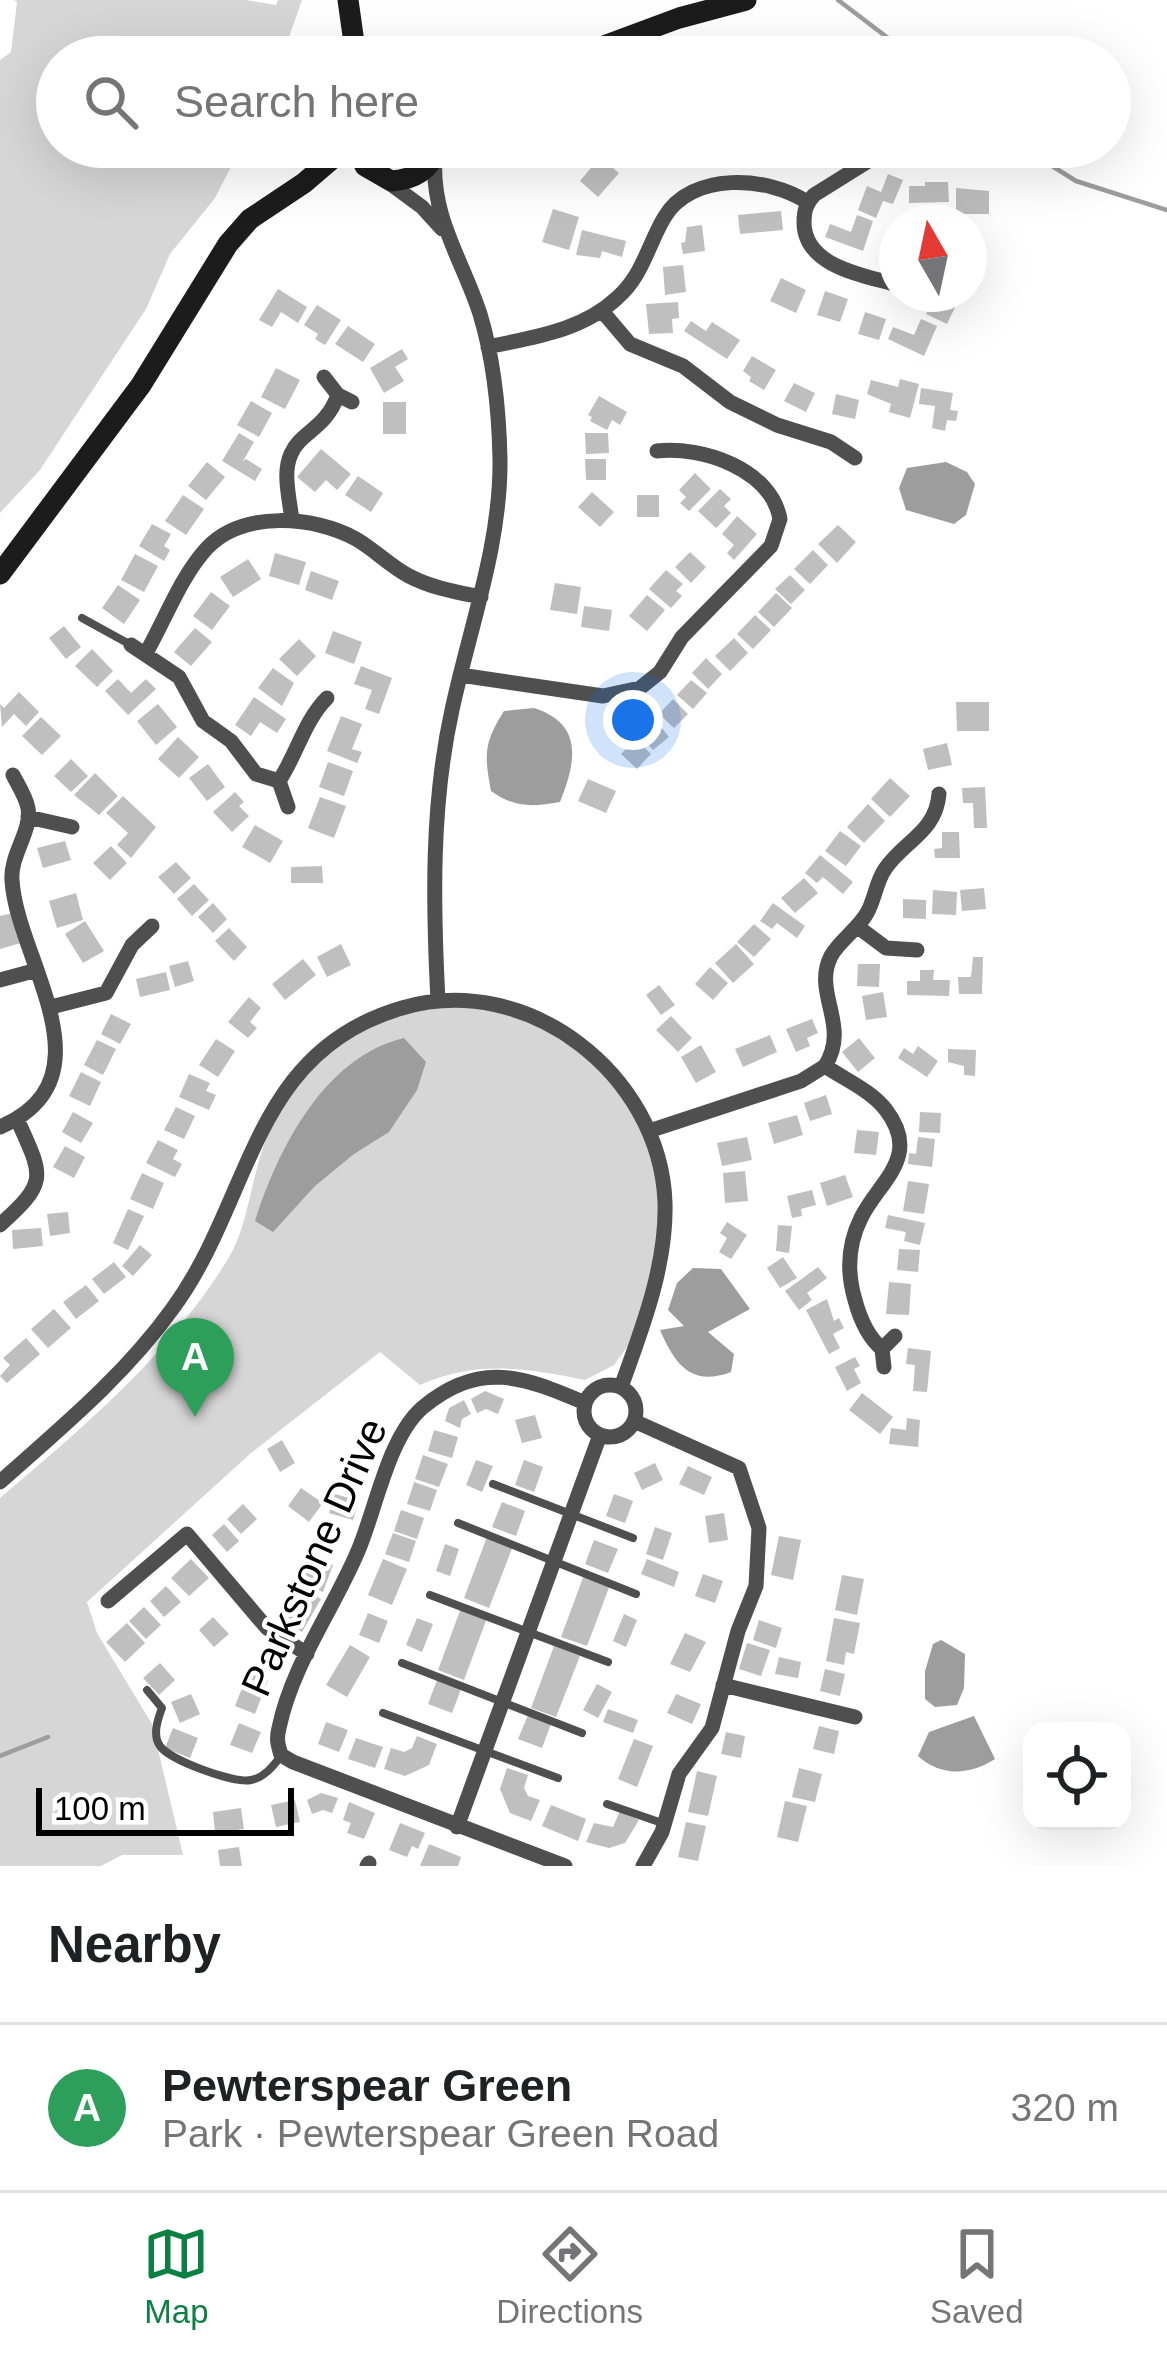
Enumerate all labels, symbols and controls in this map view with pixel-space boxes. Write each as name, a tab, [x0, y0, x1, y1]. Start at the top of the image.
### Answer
search box	[36, 36, 1131, 168]
icon: search	[78, 69, 144, 135]
text: Search here	[174, 76, 419, 127]
north arrow	[879, 204, 987, 312]
your location	[603, 690, 663, 750]
pin: A	[156, 1318, 234, 1417]
street label: Parkstone Drive	[232, 1411, 396, 1703]
map controls	[1023, 1722, 1131, 1830]
button: locate	[1023, 1722, 1131, 1830]
scale bar	[36, 1782, 294, 1835]
text: 100 m	[54, 1790, 146, 1827]
text: Nearby	[48, 1916, 221, 1973]
text: Pewterspear Green	[162, 2060, 572, 2111]
text: A	[73, 2086, 101, 2129]
text: 320 m	[1011, 2086, 1119, 2129]
text: Park · Pewterspear Green Road	[162, 2112, 719, 2155]
tab: Map	[143, 2221, 209, 2331]
tab: Directions	[496, 2221, 643, 2331]
tab: Saved	[930, 2221, 1024, 2331]

